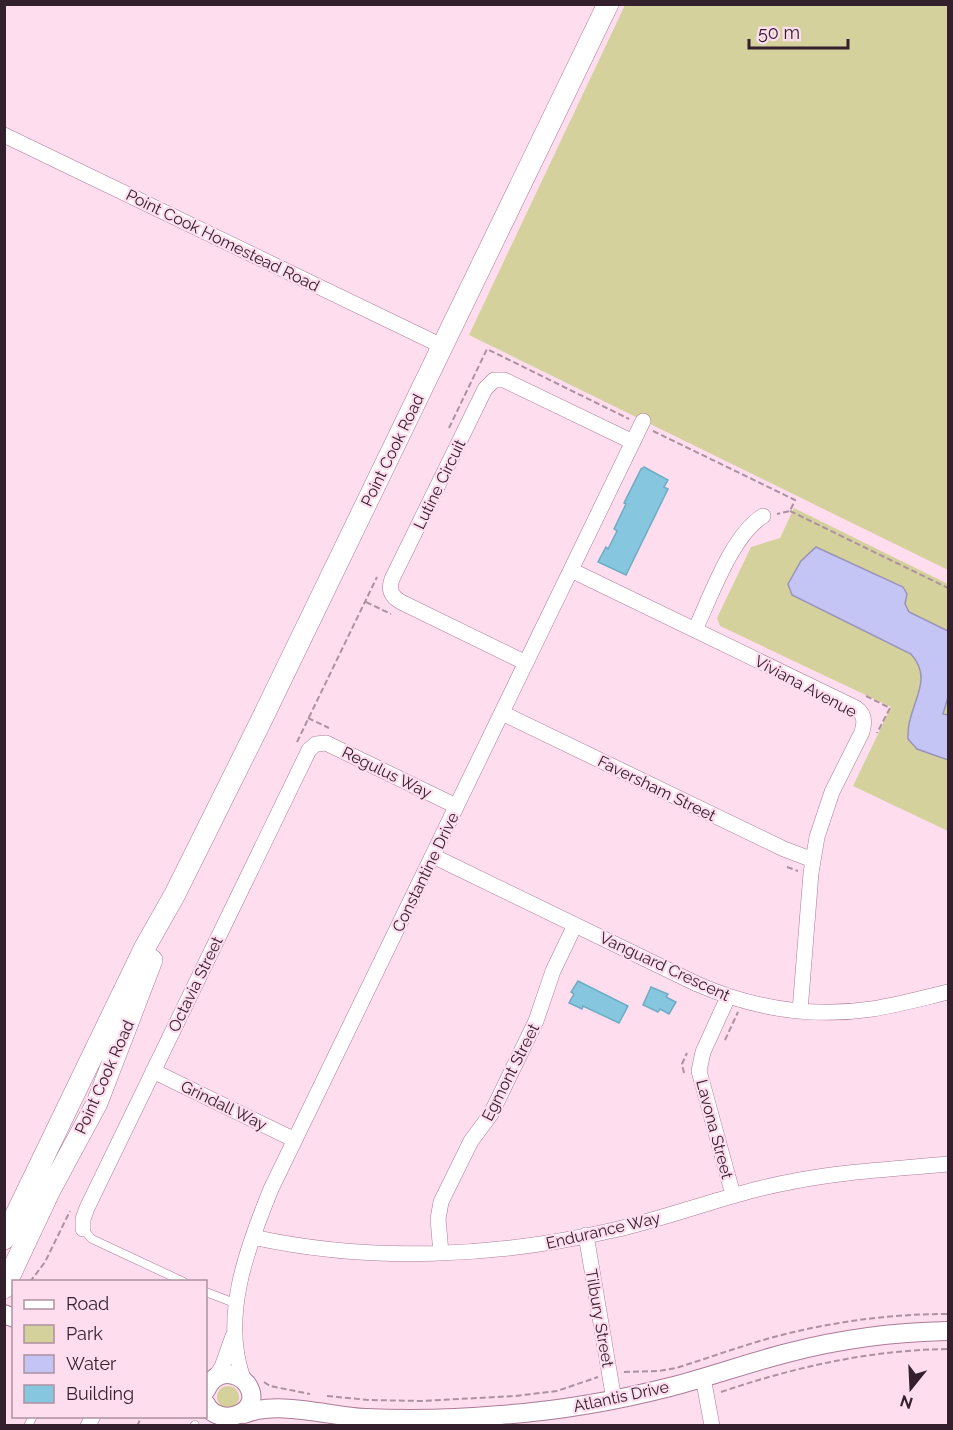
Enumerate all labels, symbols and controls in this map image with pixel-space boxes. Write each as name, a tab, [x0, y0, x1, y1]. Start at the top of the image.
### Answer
scale bar	[749, 12, 848, 50]
text: 50 m	[758, 22, 800, 43]
street label: Point Cook Homestead Road	[123, 185, 323, 296]
street label: Point Cook Road	[357, 391, 428, 509]
street label: Lutine Circuit	[410, 436, 470, 532]
street label: Viviana Avenue	[751, 652, 860, 721]
street label: Regulus Way	[339, 743, 435, 802]
street label: Faversham Street	[595, 752, 719, 826]
street label: Constantine Drive	[388, 809, 463, 935]
street label: Vanguard Crescent	[597, 928, 734, 1005]
street label: Octavia Street	[164, 933, 227, 1035]
street label: Point Cook Road	[71, 1017, 138, 1137]
street label: Egmont Street	[478, 1020, 543, 1124]
street label: Grindall Way	[178, 1076, 270, 1135]
street label: Lavona Street	[692, 1077, 737, 1181]
street label: Endurance Way	[544, 1208, 662, 1253]
street label: Tilbury Street	[582, 1268, 618, 1369]
legend	[12, 1280, 207, 1418]
text: Road	[66, 1293, 109, 1314]
text: Park	[66, 1323, 103, 1344]
text: Water	[66, 1353, 117, 1374]
north arrow	[881, 1358, 941, 1418]
street label: Atlantis Drive	[572, 1377, 671, 1416]
text: Building	[66, 1383, 134, 1404]
text: N	[898, 1391, 915, 1413]

